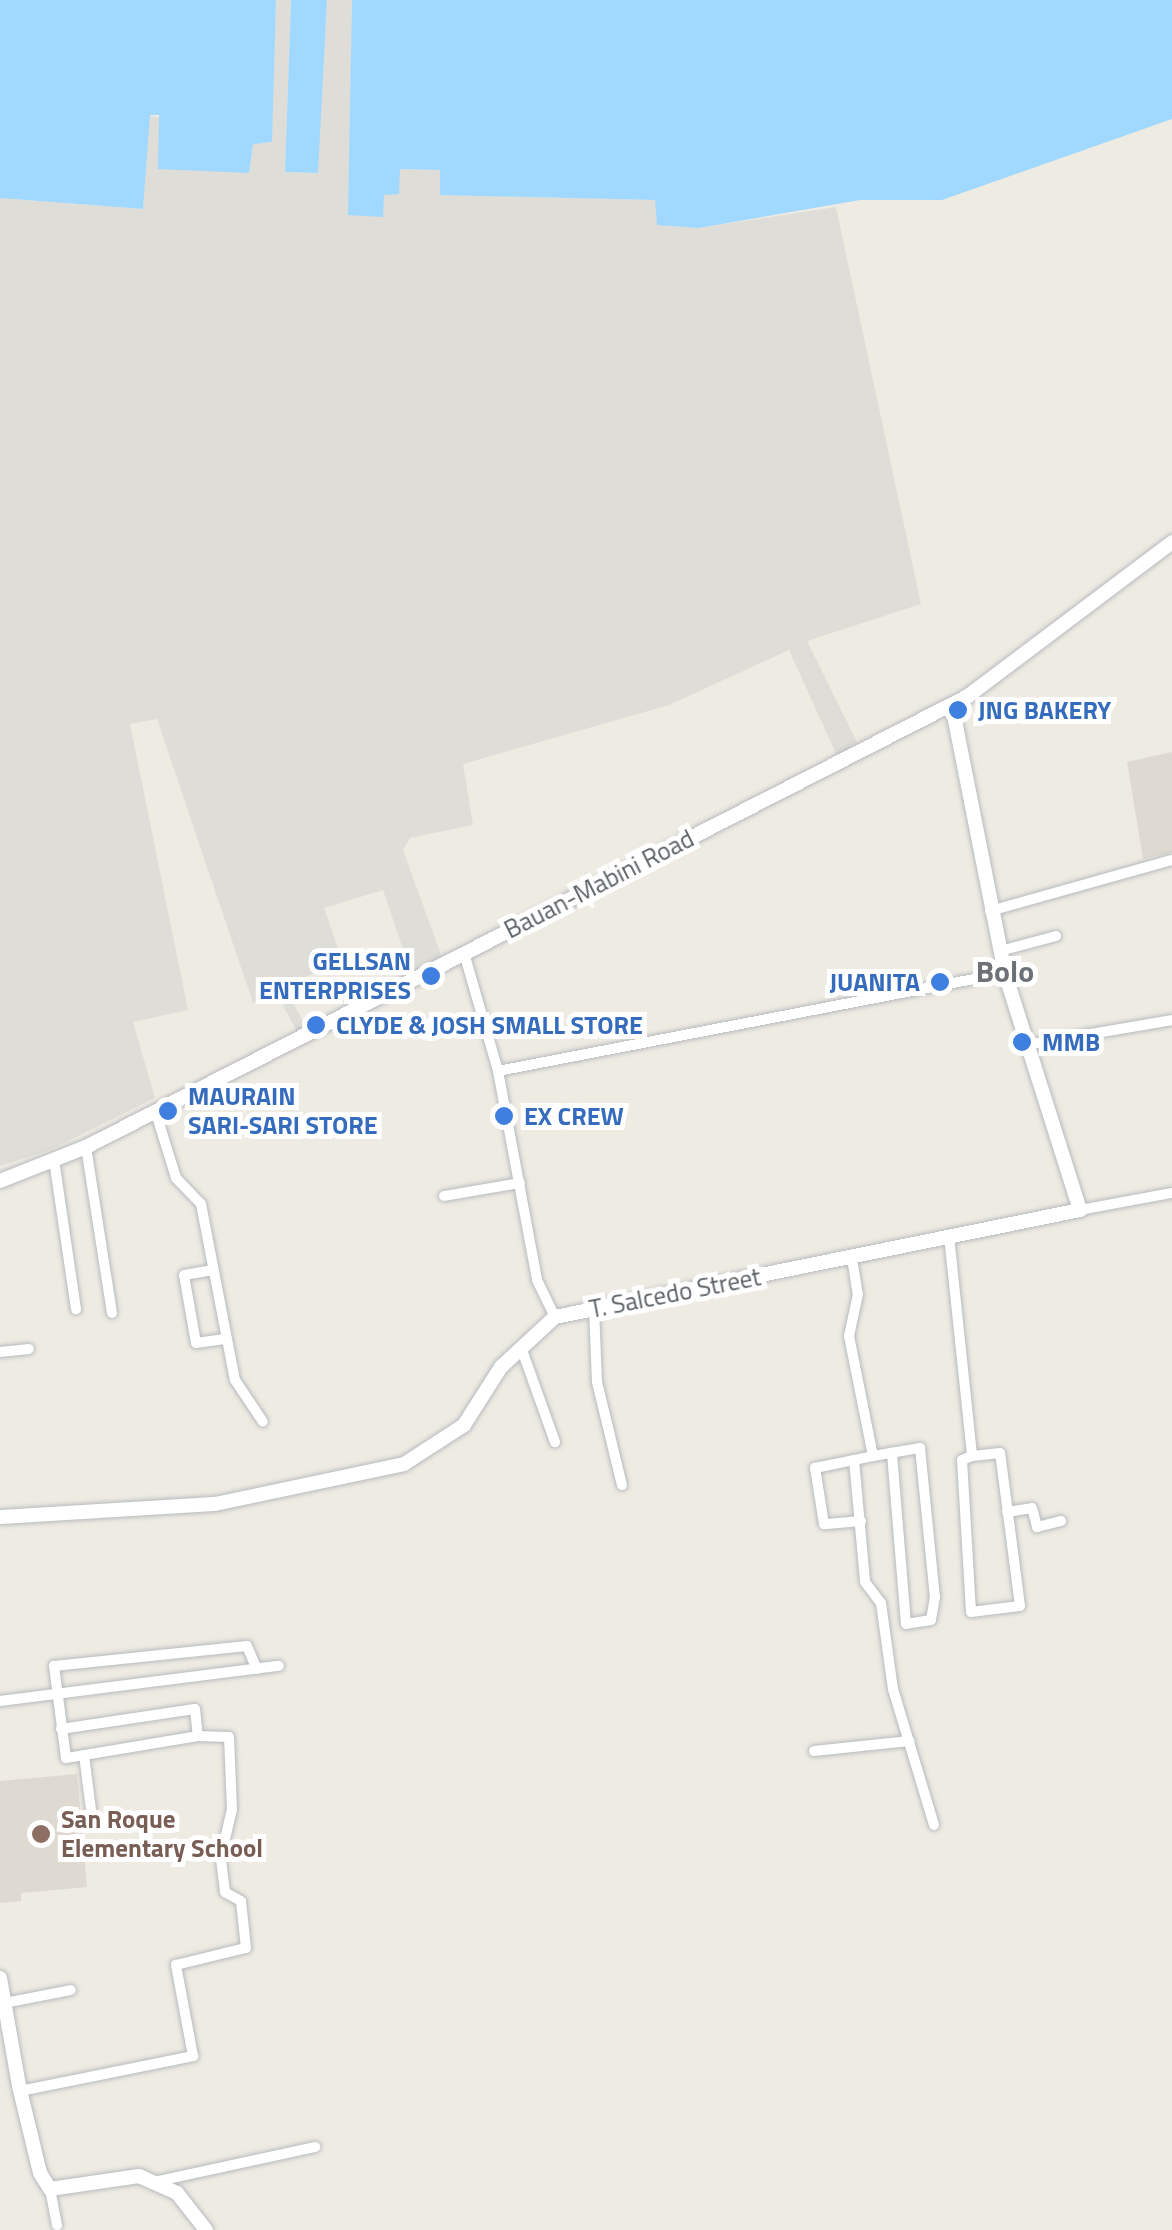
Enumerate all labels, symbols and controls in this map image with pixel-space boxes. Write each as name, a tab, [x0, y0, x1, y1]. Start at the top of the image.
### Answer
place label: JNG BAKERY	[978, 695, 1111, 725]
marker: JNG BAKERY	[947, 699, 969, 721]
street label: Bauan-Mabini Road	[499, 823, 699, 945]
place label: GELLSAN ENTERPRISES	[259, 947, 411, 1006]
district label: Bolo	[976, 953, 1034, 989]
marker: GELLSAN ENTERPRISES	[420, 965, 442, 987]
place label: JUANITA	[829, 967, 920, 997]
marker: JUANITA	[929, 971, 951, 993]
place label: CLYDE & JOSH SMALL STORE	[336, 1010, 643, 1040]
marker: CLYDE & JOSH SMALL STORE	[305, 1014, 327, 1036]
place label: MMB	[1042, 1027, 1100, 1057]
marker: MMB	[1011, 1031, 1033, 1053]
place label: MAURAIN SARI-SARI STORE	[188, 1082, 378, 1141]
marker: MAURAIN SARI-SARI STORE	[157, 1100, 179, 1122]
place label: EX CREW	[524, 1101, 624, 1131]
marker: EX CREW	[493, 1105, 515, 1127]
street label: T. Salcedo Street	[587, 1262, 763, 1324]
place label: San Roque Elementary School	[61, 1805, 263, 1864]
marker: San Roque Elementary School	[30, 1823, 52, 1845]

